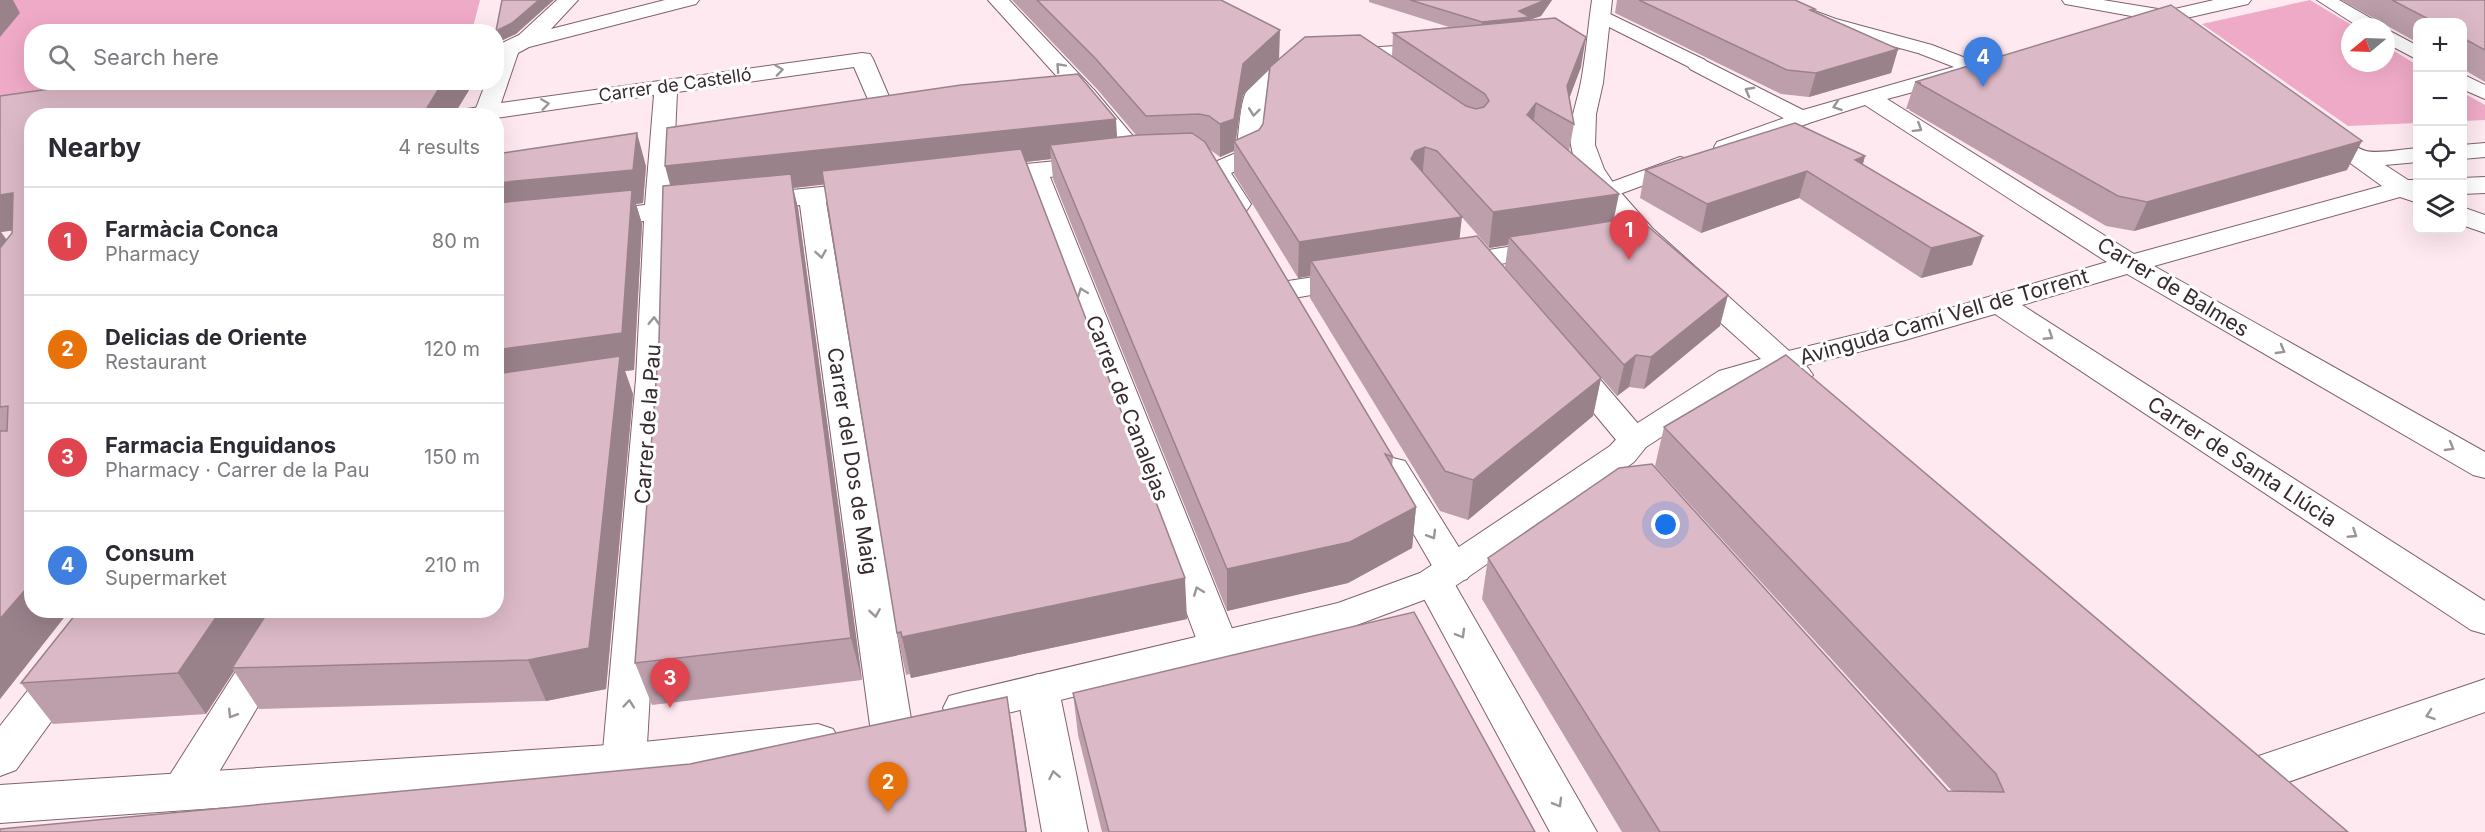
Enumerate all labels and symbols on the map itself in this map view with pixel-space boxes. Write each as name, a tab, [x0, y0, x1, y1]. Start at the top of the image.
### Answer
north arrow	[2341, 18, 2395, 72]
pin: 4	[1964, 38, 2002, 87]
street label: Carrer de Castelló	[597, 63, 753, 106]
one-way arrow	[1056, 63, 1067, 74]
one-way arrow	[775, 65, 784, 77]
one-way arrow	[1745, 87, 1756, 98]
one-way arrow	[540, 99, 549, 111]
one-way arrow	[1832, 99, 1843, 112]
one-way arrow	[1248, 107, 1261, 117]
one-way arrow	[1911, 121, 1922, 132]
pin: 1	[1610, 210, 1648, 260]
street label: Carrer de Balmes	[2093, 231, 2254, 342]
one-way arrow	[814, 250, 826, 259]
street label: Avinguda Camí Vell de Torrent	[1797, 263, 2091, 370]
one-way arrow	[1077, 287, 1089, 298]
street label: Carrer de Canalejas	[1081, 312, 1174, 504]
one-way arrow	[647, 316, 660, 325]
one-way arrow	[2042, 328, 2053, 339]
street label: Carrer de la Pau	[629, 343, 666, 505]
one-way arrow	[2275, 343, 2285, 355]
street label: Carrer del Dos de Maig	[822, 346, 883, 576]
street label: Carrer de Santa Llúcia	[2143, 391, 2342, 532]
one-way arrow	[2444, 440, 2454, 452]
your location	[1651, 510, 1680, 539]
one-way arrow	[2346, 527, 2357, 538]
one-way arrow	[1424, 529, 1436, 539]
one-way arrow	[1193, 587, 1205, 598]
one-way arrow	[868, 609, 880, 618]
one-way arrow	[1454, 628, 1466, 638]
pin: 3	[650, 658, 690, 708]
one-way arrow	[622, 699, 635, 708]
one-way arrow	[2425, 707, 2436, 720]
one-way arrow	[228, 708, 240, 718]
pin: 2	[868, 762, 908, 812]
one-way arrow	[1048, 770, 1061, 780]
one-way arrow	[1551, 797, 1562, 807]

